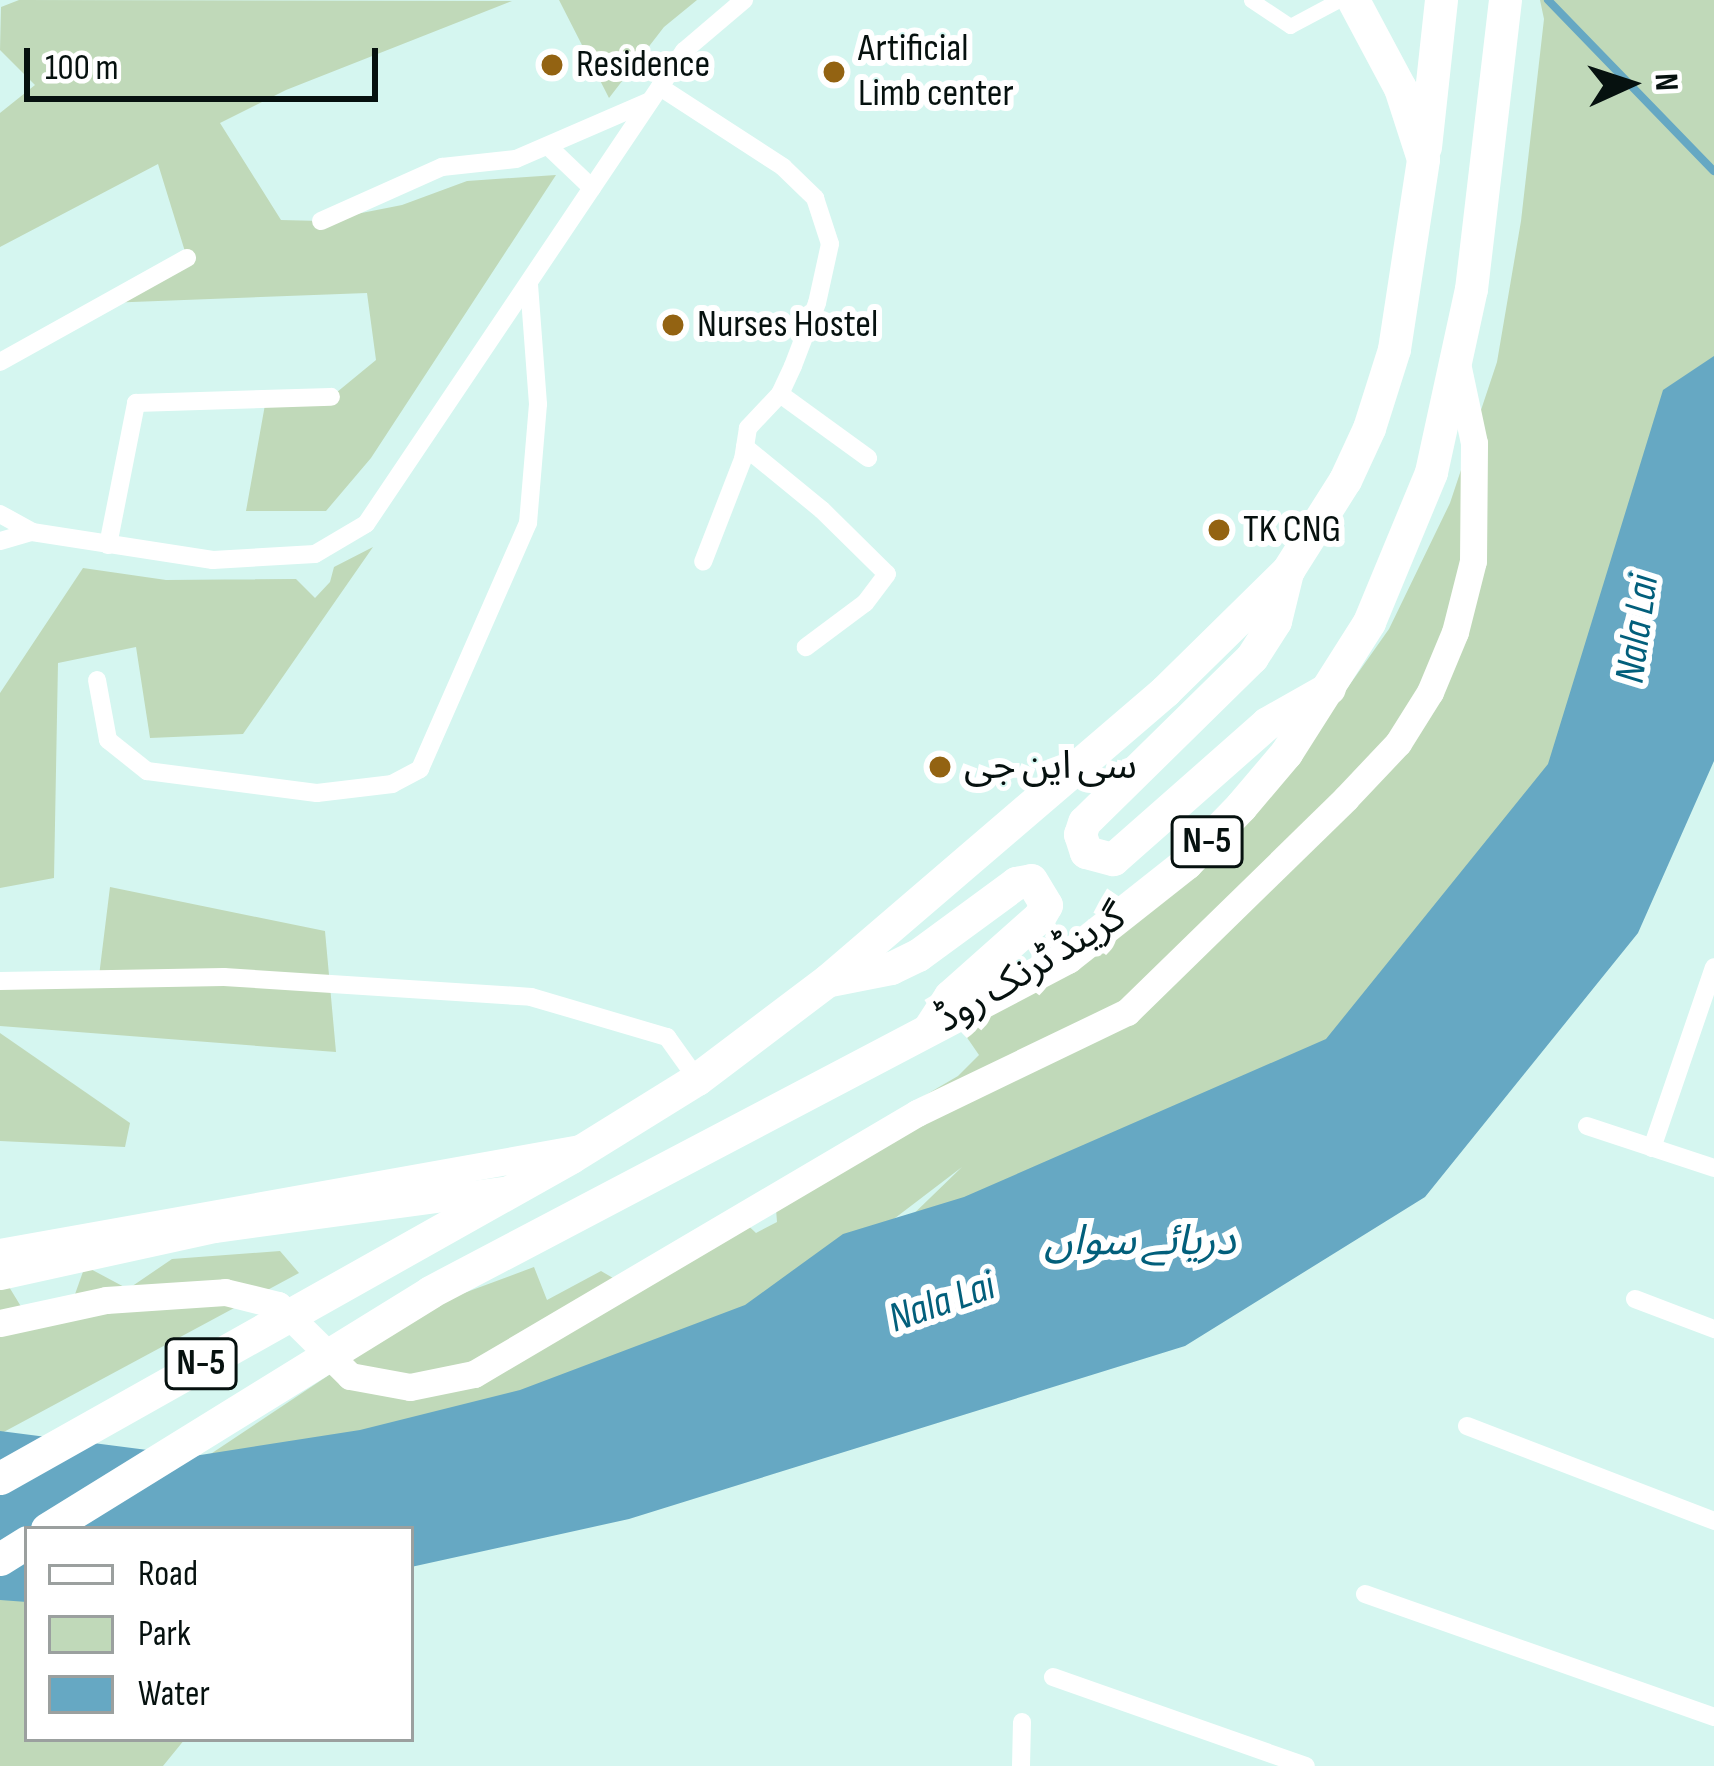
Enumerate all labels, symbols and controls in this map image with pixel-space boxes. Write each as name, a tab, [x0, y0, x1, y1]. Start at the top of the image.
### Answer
scale bar	[30, 24, 384, 98]
north arrow	[1570, 24, 1690, 144]
place label: Artificial Limb center	[858, 27, 1014, 118]
place label: Residence	[576, 42, 710, 88]
text: 100 m	[45, 47, 119, 90]
marker: Residence	[539, 52, 565, 78]
marker: Artificial Limb center	[821, 59, 847, 85]
text: N	[1646, 72, 1686, 92]
place label: Nurses Hostel	[697, 302, 878, 348]
marker: Nurses Hostel	[660, 312, 686, 338]
place label: TK CNG	[1243, 507, 1341, 553]
marker: TK CNG	[1206, 517, 1232, 543]
water label: Nala Lai	[1605, 572, 1671, 686]
place label: سی این جی	[964, 744, 1137, 790]
marker: سی این جی	[927, 754, 953, 780]
road number: N-5	[1168, 812, 1246, 872]
street label: گرینڈ ٹرنک روڈ	[928, 894, 1134, 1044]
water label: دریائے سواں	[1044, 1217, 1236, 1267]
water label: Nala Lai	[882, 1261, 1002, 1345]
road number: N-5	[162, 1334, 240, 1394]
legend	[24, 1526, 414, 1742]
text: Road	[138, 1553, 198, 1596]
text: Park	[138, 1613, 191, 1656]
text: Water	[138, 1673, 210, 1716]

